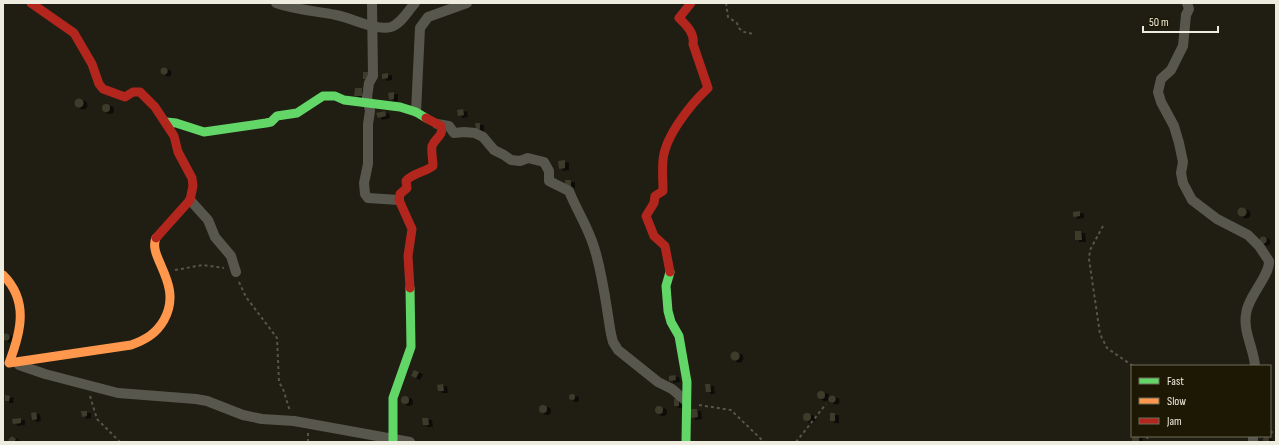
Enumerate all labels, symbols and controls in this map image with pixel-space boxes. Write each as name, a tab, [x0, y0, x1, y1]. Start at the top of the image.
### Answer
scale bar	[1143, 8, 1218, 34]
text: 50 m	[1149, 15, 1169, 30]
legend	[1131, 365, 1271, 437]
text: Fast	[1167, 374, 1184, 389]
text: Slow	[1167, 394, 1186, 409]
text: Jam	[1166, 414, 1182, 429]

